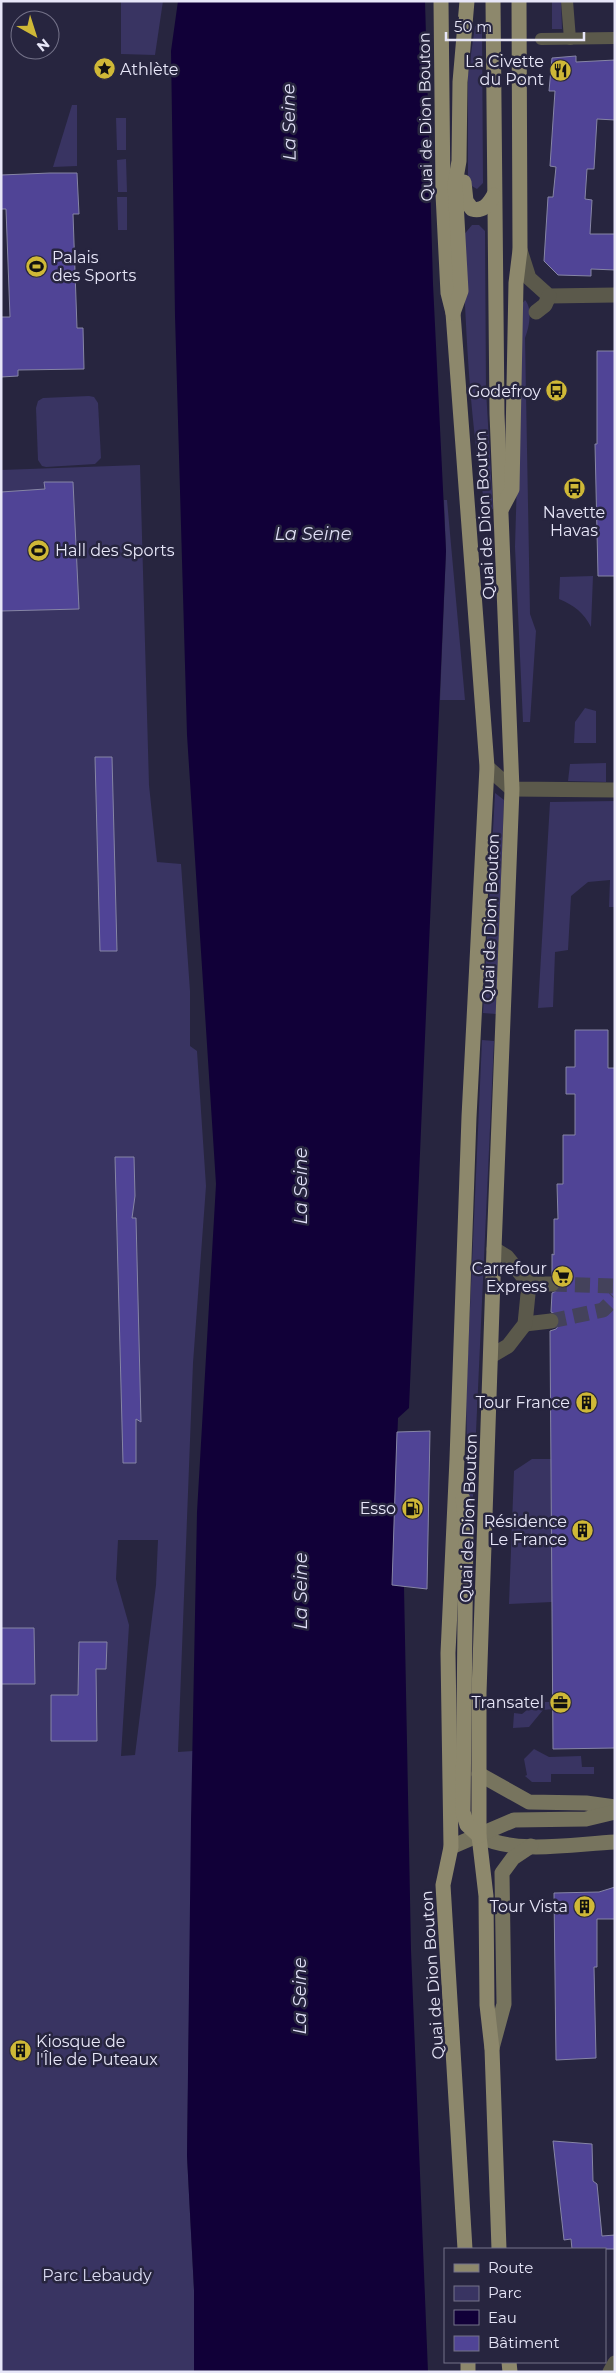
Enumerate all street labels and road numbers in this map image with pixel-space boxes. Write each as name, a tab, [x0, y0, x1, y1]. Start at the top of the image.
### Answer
street label: Quai de Dion Bouton	[415, 32, 436, 202]
street label: Quai de Dion Bouton	[471, 430, 498, 600]
street label: Quai de Dion Bouton	[478, 833, 503, 1003]
street label: Quai de Dion Bouton	[456, 1433, 481, 1603]
street label: Quai de Dion Bouton	[417, 1890, 448, 2060]

